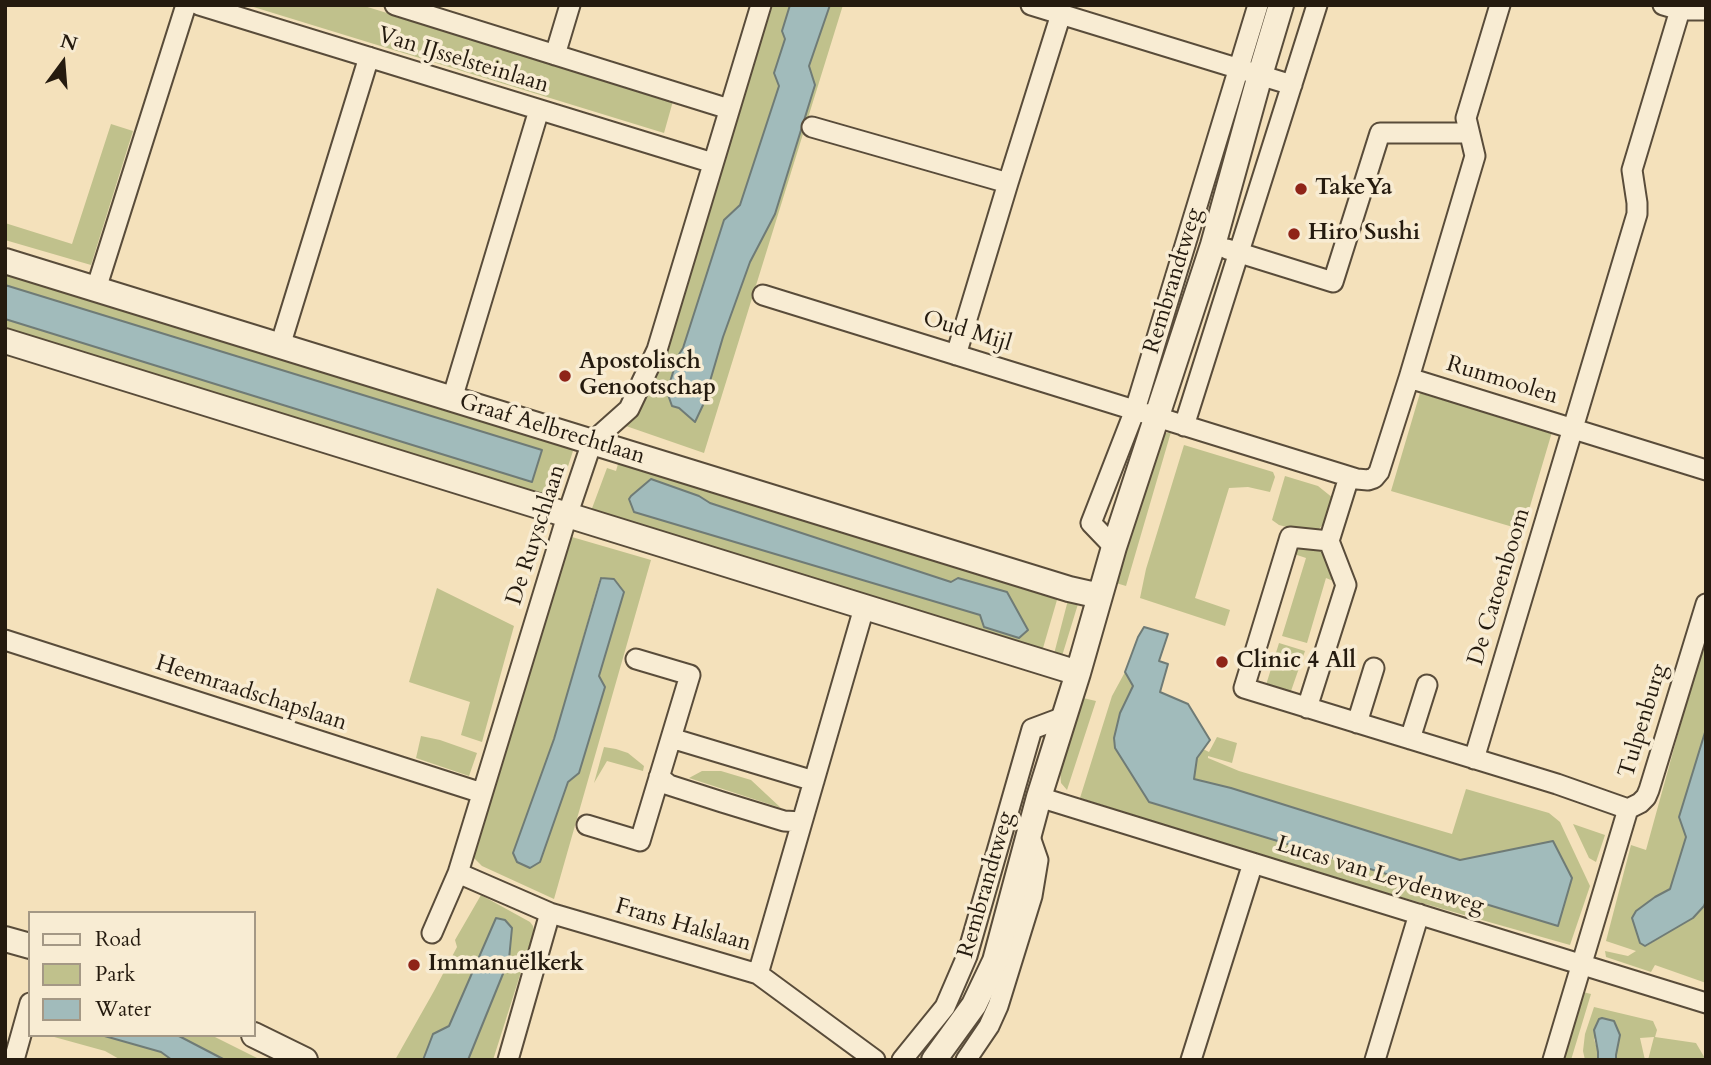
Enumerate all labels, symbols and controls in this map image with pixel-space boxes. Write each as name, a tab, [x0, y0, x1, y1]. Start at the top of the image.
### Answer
street label: Van IJsselsteinlaan	[374, 22, 552, 100]
north arrow	[28, 28, 98, 98]
text: N	[57, 28, 80, 58]
place label: TakeYa	[1315, 175, 1392, 203]
marker: TakeYa	[1293, 181, 1309, 197]
street label: Rembrandtweg	[1139, 205, 1209, 357]
place label: Hiro Sushi	[1308, 220, 1420, 248]
marker: Hiro Sushi	[1286, 226, 1302, 242]
street label: Oud Mijl	[919, 305, 1015, 359]
place label: Apostolisch Genootschap	[579, 349, 716, 403]
street label: Runmoolen	[1443, 351, 1561, 411]
marker: Apostolisch Genootschap	[557, 368, 573, 384]
street label: Graaf Aelbrechtlaan	[456, 389, 648, 471]
street label: De Ruyschlaan	[501, 461, 573, 609]
street label: De Catoenboom	[1463, 505, 1537, 669]
place label: Clinic 4 All	[1236, 648, 1356, 676]
street label: Heemraadschapslaan	[152, 650, 350, 738]
marker: Clinic 4 All	[1214, 654, 1230, 670]
street label: Tulpenburg	[1614, 661, 1674, 781]
street label: Rembrandtweg	[953, 809, 1021, 961]
street label: Lucas van Leydenweg	[1273, 831, 1487, 921]
street label: Frans Halslaan	[612, 893, 754, 959]
legend	[28, 911, 256, 1037]
text: Road	[95, 925, 141, 954]
place label: Immanuëlkerk	[428, 951, 584, 979]
marker: Immanuëlkerk	[406, 957, 422, 973]
text: Park	[95, 960, 135, 989]
text: Water	[95, 995, 151, 1024]

